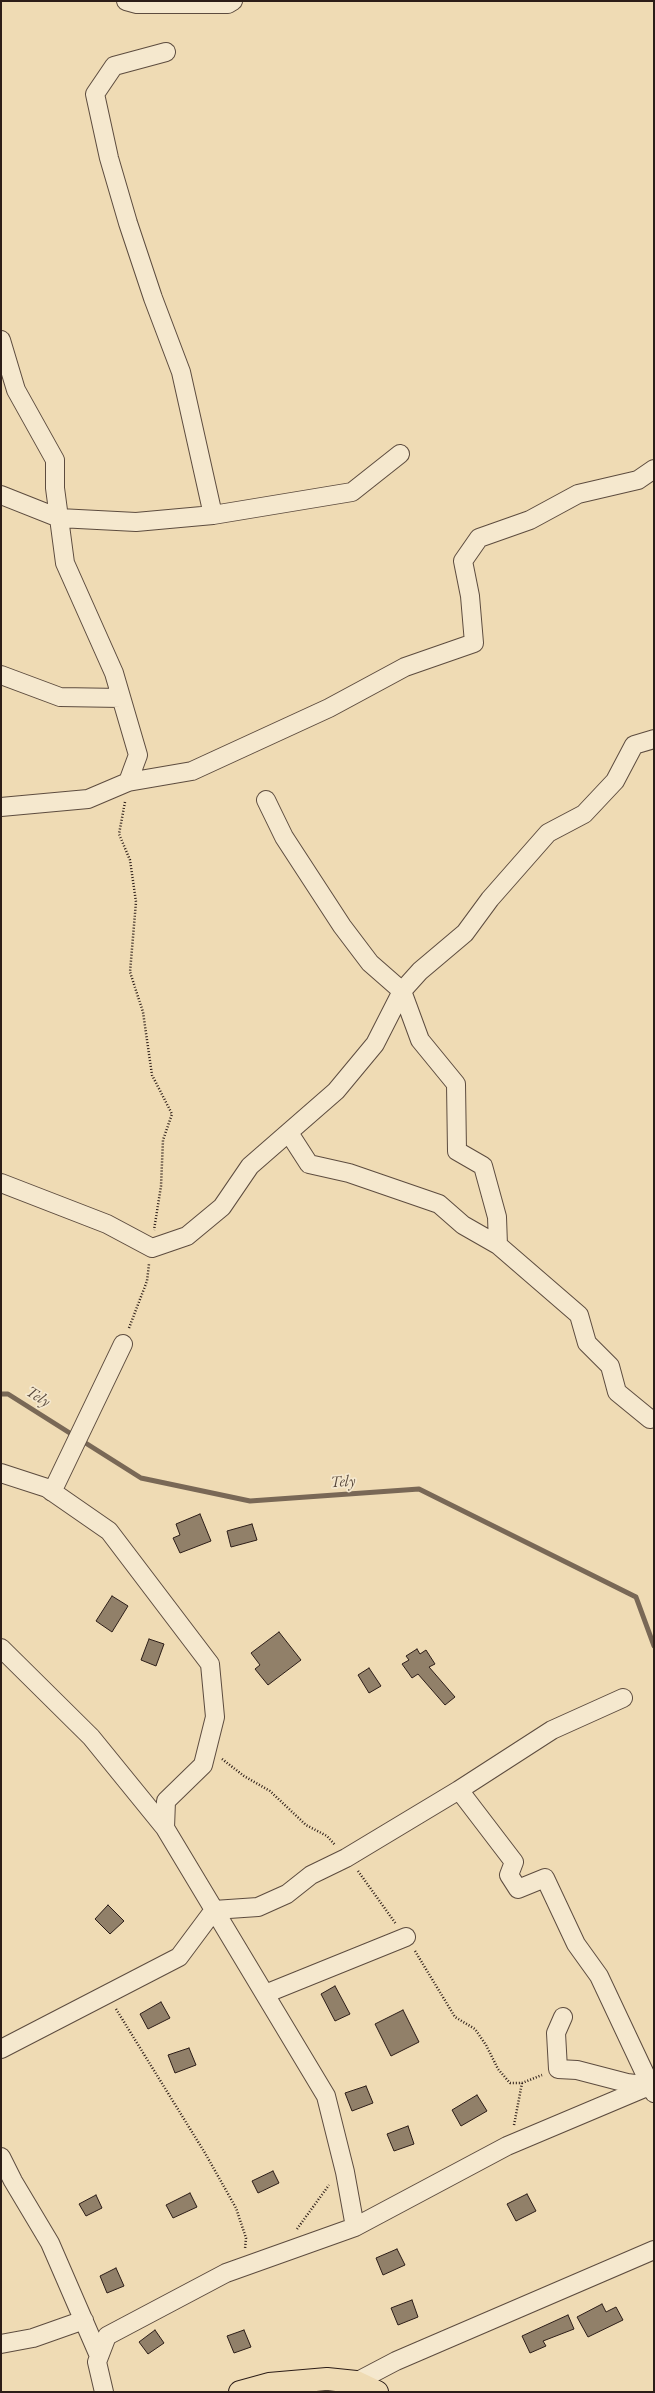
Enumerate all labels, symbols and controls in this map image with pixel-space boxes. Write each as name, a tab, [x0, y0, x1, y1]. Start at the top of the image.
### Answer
water label: Tely	[22, 1382, 54, 1412]
water label: Tely	[330, 1472, 356, 1492]

